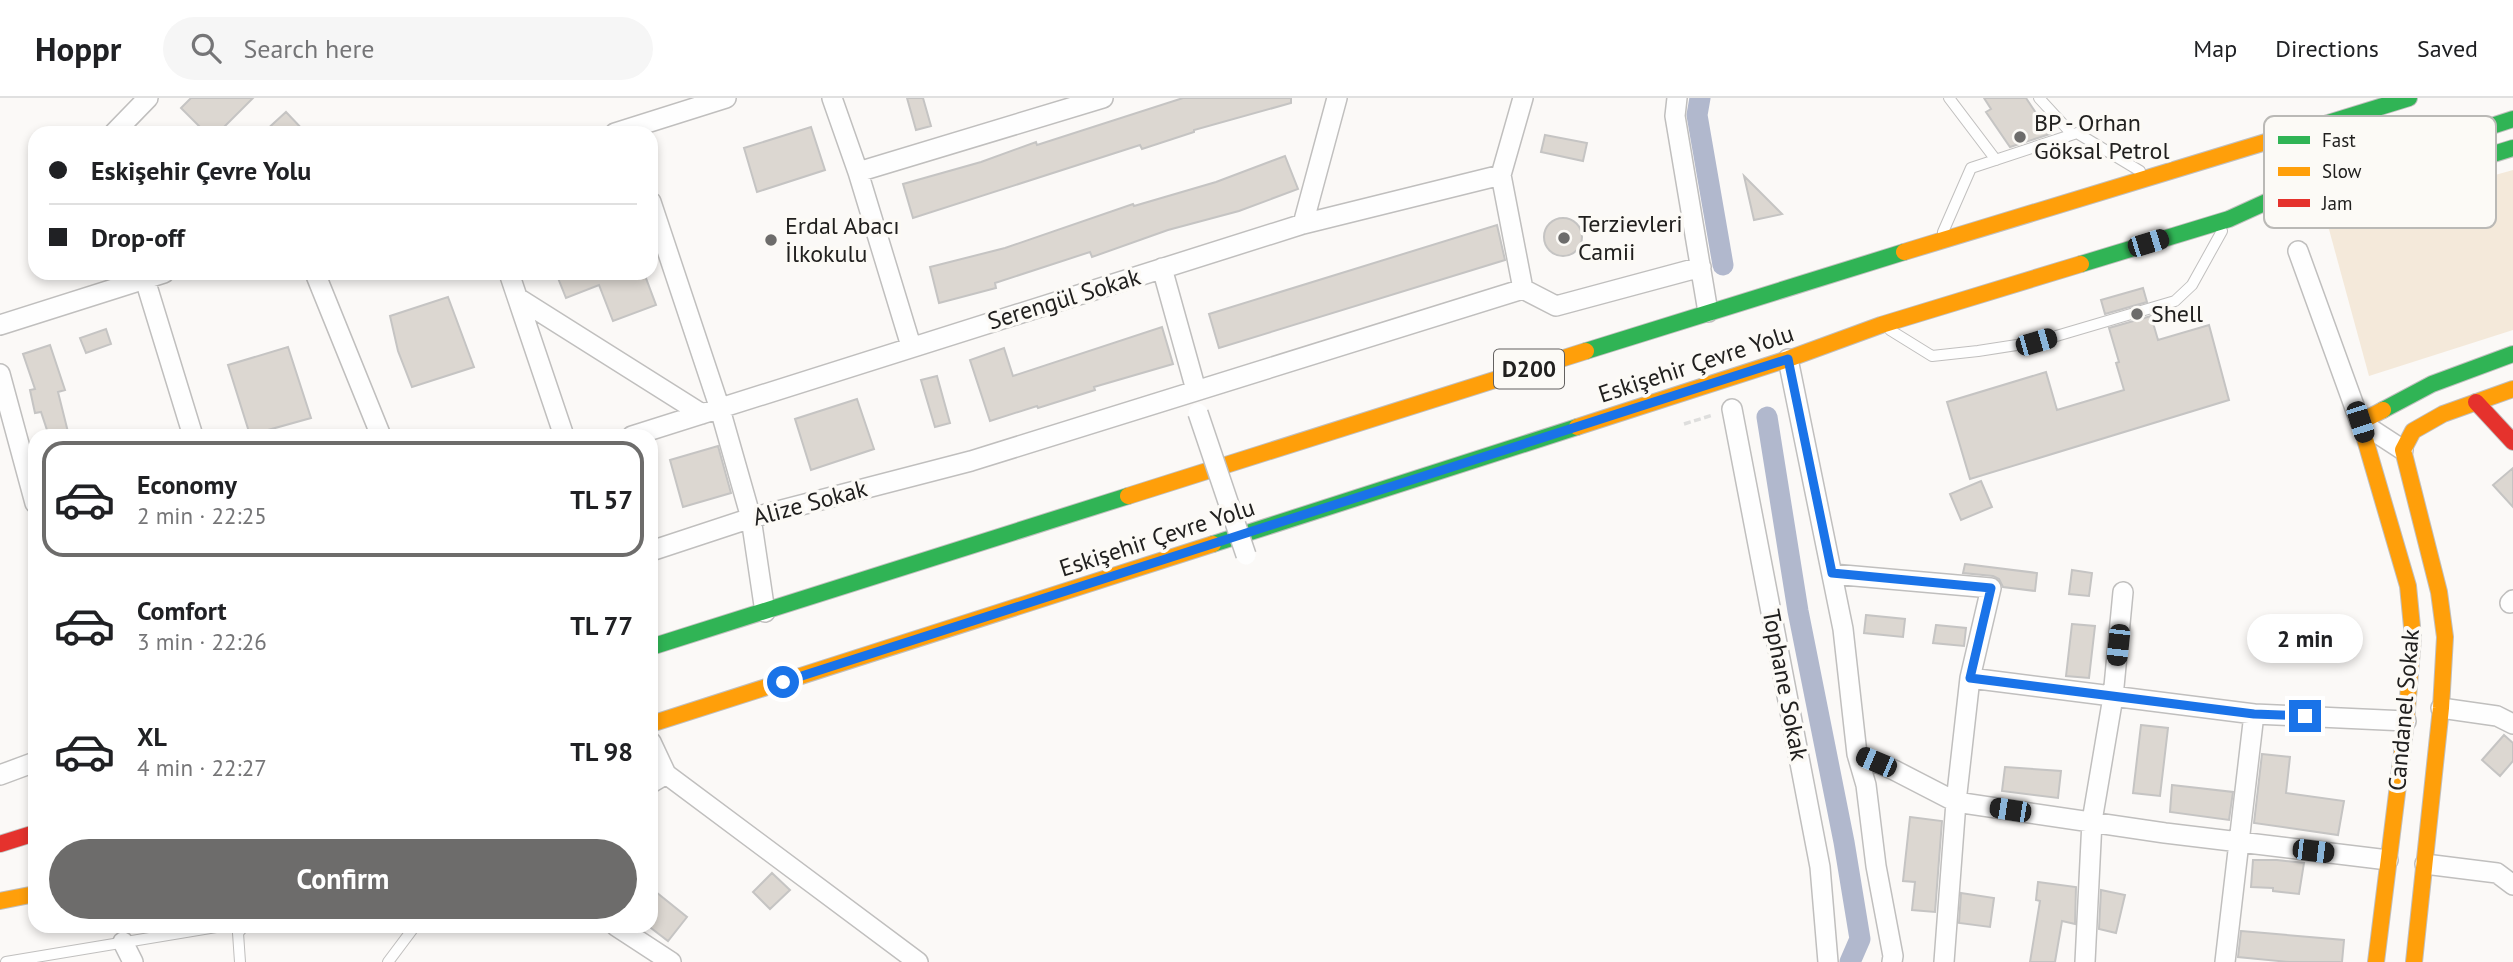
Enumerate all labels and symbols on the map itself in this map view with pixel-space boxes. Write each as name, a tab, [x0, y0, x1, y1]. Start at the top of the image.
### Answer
place label: BP - Orhan Göksal Petrol	[2034, 107, 2169, 166]
legend	[2264, 116, 2496, 228]
text: Fast	[2322, 128, 2356, 152]
marker: BP - Orhan Göksal Petrol	[2012, 129, 2028, 145]
text: Slow	[2322, 159, 2362, 183]
text: Jam	[2321, 191, 2352, 215]
place label: Terzievleri Camii	[1578, 208, 1683, 267]
place label: Erdal Abacı İlkokulu	[785, 210, 900, 269]
car	[2125, 227, 2172, 259]
marker: Terzievleri Camii	[1556, 230, 1572, 246]
marker: Erdal Abacı İlkokulu	[763, 232, 779, 248]
street label: Serengül Sokak	[984, 260, 1144, 336]
place label: Shell	[2151, 298, 2203, 329]
marker: Shell	[2129, 306, 2145, 322]
street label: Eskişehir Çevre Yolu	[1594, 317, 1797, 410]
car	[2013, 326, 2060, 358]
road number: D200	[1494, 350, 1564, 388]
car	[2344, 399, 2377, 445]
street label: Alize Sokak	[749, 472, 871, 533]
street label: Eskişehir Çevre Yolu	[1055, 491, 1258, 584]
street label: Tophane Sokak	[1756, 607, 1815, 764]
callout: 2 min	[2247, 614, 2363, 664]
car	[2106, 623, 2131, 667]
street label: Candanel Sokak	[2381, 627, 2426, 792]
route start	[767, 666, 799, 698]
route end	[2289, 700, 2321, 732]
car	[1853, 744, 1900, 780]
car	[1988, 796, 2033, 824]
car	[2291, 838, 2336, 864]

